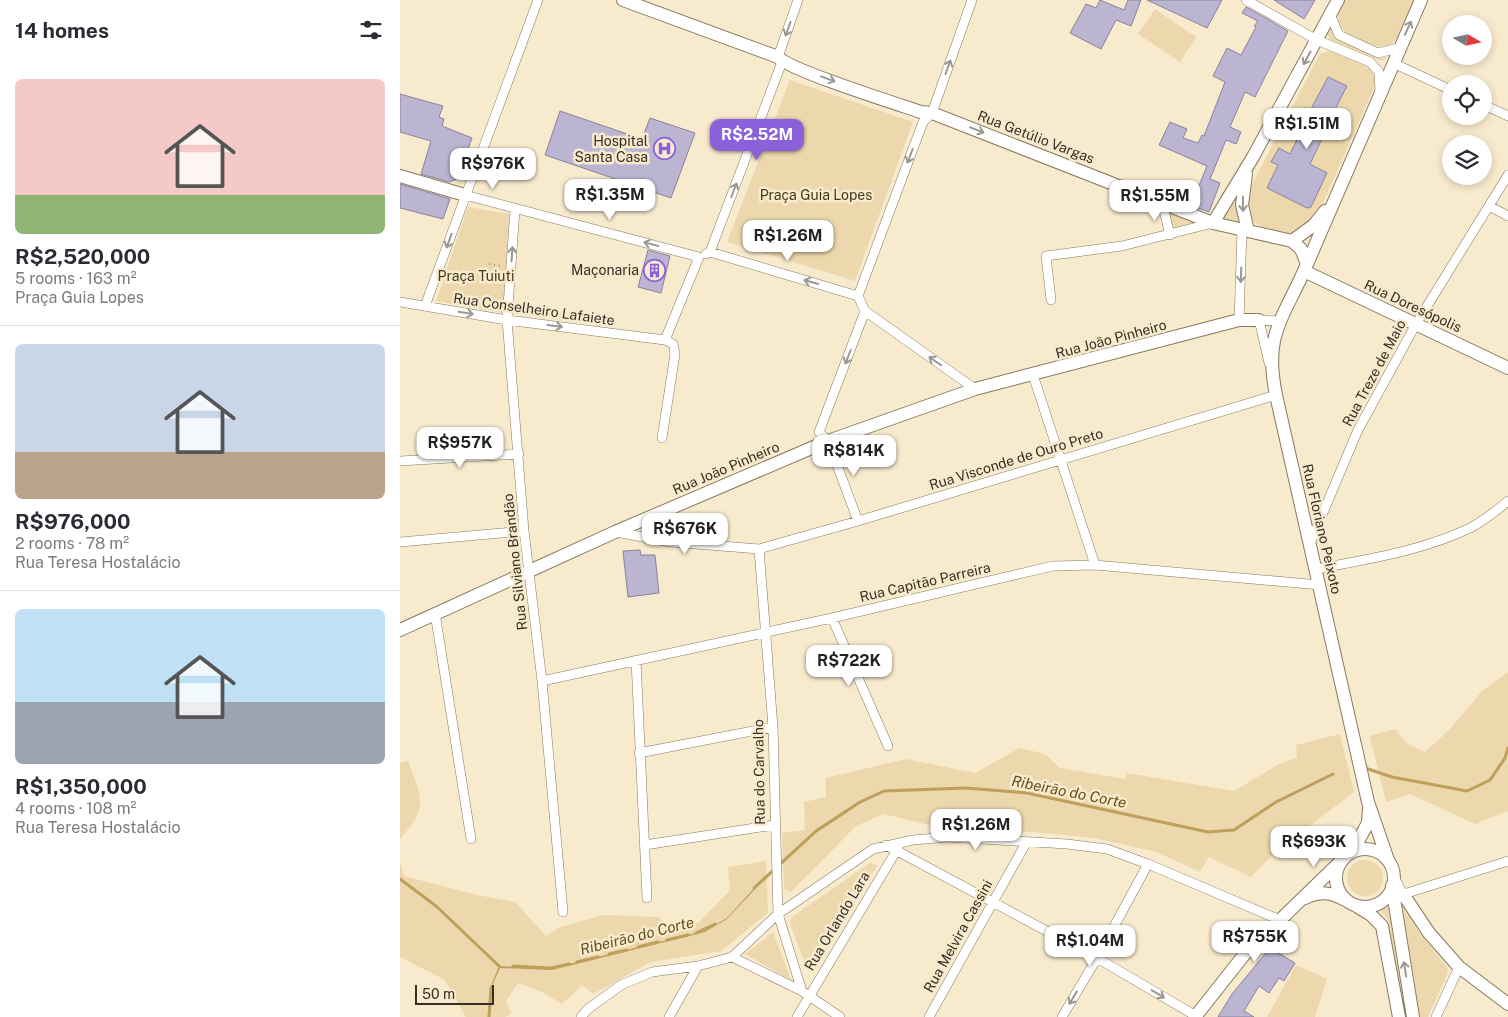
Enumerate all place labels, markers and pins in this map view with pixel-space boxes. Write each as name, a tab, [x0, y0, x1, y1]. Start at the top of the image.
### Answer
pin: R$1.51M	[1261, 108, 1353, 150]
pin: R$2.52M	[711, 119, 803, 161]
place label: Hospital Santa Casa	[575, 133, 648, 165]
hospital icon: Hospital Santa Casa	[652, 137, 676, 161]
pin: R$976K	[452, 148, 534, 190]
pin: R$1.35M	[564, 178, 656, 221]
pin: R$1.55M	[1109, 180, 1201, 222]
pin: R$1.26M	[742, 220, 834, 262]
building icon: Maçonaria	[643, 258, 667, 282]
place label: Maçonaria	[571, 262, 639, 278]
pin: R$957K	[419, 426, 501, 469]
pin: R$814K	[813, 434, 895, 477]
pin: R$676K	[644, 512, 726, 555]
pin: R$722K	[808, 644, 890, 687]
pin: R$1.26M	[930, 808, 1022, 851]
pin: R$693K	[1273, 826, 1355, 868]
pin: R$755K	[1214, 920, 1296, 963]
pin: R$1.04M	[1044, 924, 1136, 967]

